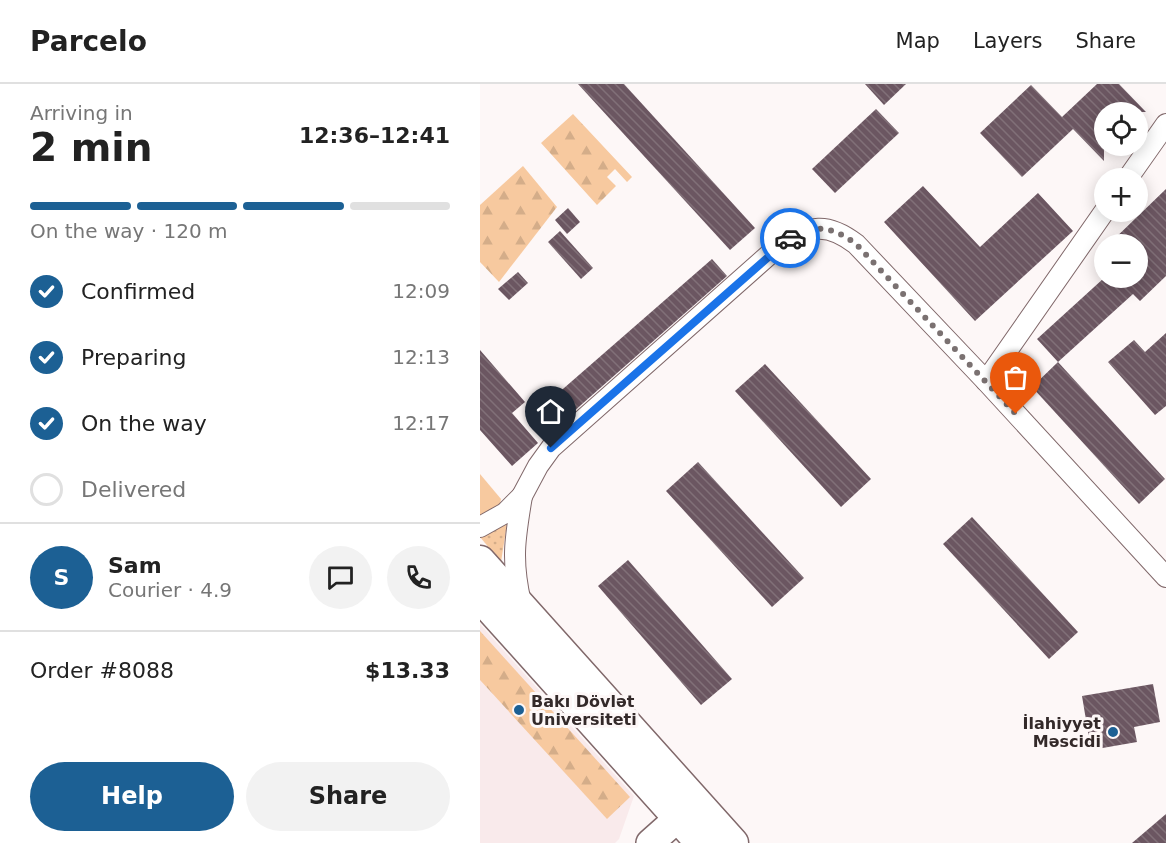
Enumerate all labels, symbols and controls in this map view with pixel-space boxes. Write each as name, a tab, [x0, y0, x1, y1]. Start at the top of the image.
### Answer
text: Parcelo	[30, 25, 147, 58]
text: Map	[896, 29, 940, 53]
text: Layers	[973, 29, 1042, 53]
text: Share	[1075, 29, 1136, 53]
text: Arriving in	[30, 101, 133, 125]
map controls	[1094, 102, 1148, 288]
button: locate	[1094, 102, 1148, 156]
text: 12:36–12:41	[299, 123, 450, 148]
text: 2 min	[30, 125, 152, 170]
button: +	[1094, 168, 1148, 222]
courier	[760, 208, 820, 268]
text: On the way · 120 m	[30, 219, 228, 243]
icon: car	[774, 222, 807, 255]
button: −	[1094, 234, 1148, 288]
icon: check	[30, 275, 63, 308]
text: Confirmed	[81, 279, 195, 304]
text: 12:09	[392, 279, 450, 303]
icon: check	[30, 341, 63, 374]
text: Preparing	[81, 345, 187, 370]
text: 12:13	[392, 345, 450, 369]
pin	[990, 352, 1041, 414]
icon: bag	[999, 361, 1032, 394]
pin	[525, 386, 576, 448]
icon: home	[534, 395, 567, 428]
icon: check	[30, 407, 63, 440]
text: On the way	[81, 411, 207, 436]
text: 12:17	[392, 411, 450, 435]
text: Delivered	[81, 477, 186, 502]
button: chat	[309, 546, 372, 609]
button: phone	[387, 546, 450, 609]
text: Sam	[108, 553, 162, 578]
text: S	[54, 565, 69, 590]
text: Courier · 4.9	[108, 578, 232, 602]
text: Order #8088	[30, 658, 174, 683]
text: $13.33	[365, 658, 450, 683]
place label: Bakı Dövlət Universiteti	[531, 692, 637, 729]
marker: Bakı Dövlət Universiteti	[512, 703, 526, 717]
place label: İlahiyyət Məscidi	[1023, 714, 1101, 751]
marker: İlahiyyət Məscidi	[1106, 725, 1120, 739]
button: Help	[30, 762, 234, 831]
button: Share	[246, 762, 450, 831]

